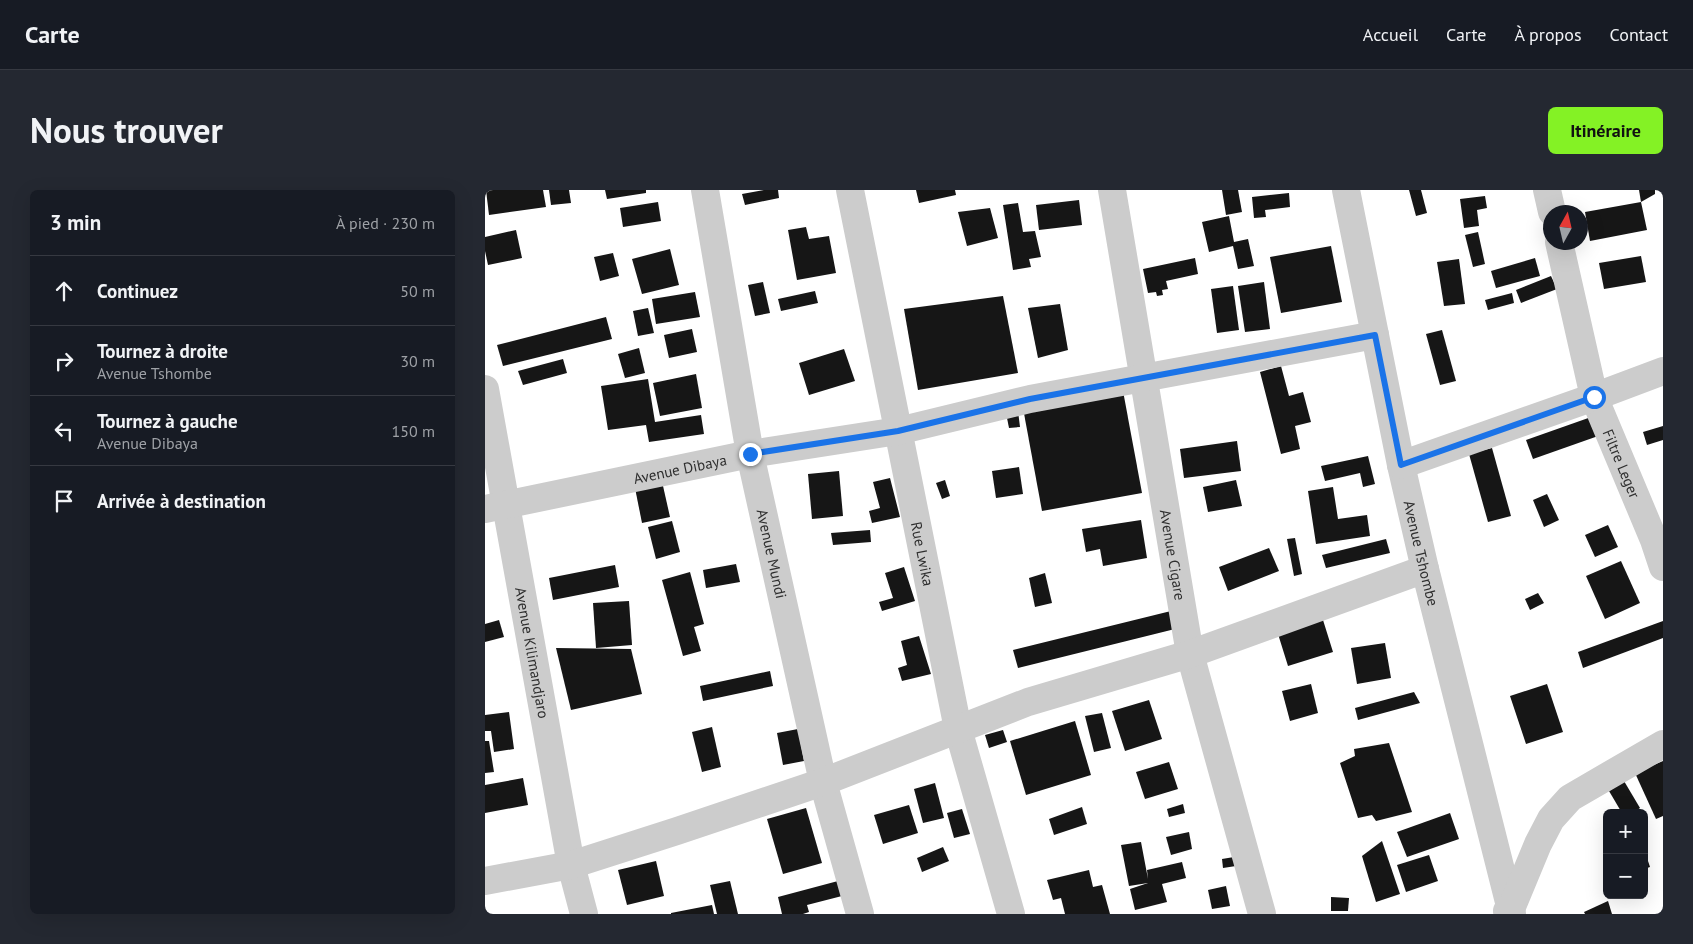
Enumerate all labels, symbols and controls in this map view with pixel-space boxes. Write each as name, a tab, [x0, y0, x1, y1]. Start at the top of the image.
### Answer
text: Carte	[25, 19, 80, 50]
text: Accueil	[1363, 23, 1418, 46]
text: Carte	[1446, 23, 1487, 46]
text: À propos	[1515, 23, 1582, 46]
text: Contact	[1610, 23, 1668, 46]
text: Nous trouver	[30, 107, 223, 153]
button: Itinéraire	[1548, 107, 1663, 154]
north arrow	[1543, 205, 1588, 250]
text: 3 min	[50, 209, 101, 236]
text: À pied · 230 m	[336, 213, 435, 233]
icon: ahead	[50, 277, 78, 305]
text: Continuez	[97, 279, 178, 303]
text: 50 m	[400, 281, 435, 301]
text: Tournez à droite	[97, 339, 228, 363]
icon: right	[50, 347, 78, 375]
text: 30 m	[400, 351, 435, 371]
text: Avenue Tshombe	[97, 363, 212, 383]
route start	[1583, 386, 1606, 409]
text: Tournez à gauche	[97, 409, 238, 433]
icon: left	[50, 417, 78, 445]
text: 150 m	[392, 421, 435, 441]
street label: Filtre Leger	[1599, 426, 1645, 501]
text: Avenue Dibaya	[97, 433, 198, 453]
route end	[739, 443, 762, 466]
street label: Avenue Dibaya	[632, 450, 728, 487]
icon: arrive	[50, 487, 78, 515]
text: Arrivée à destination	[97, 489, 266, 513]
street label: Avenue Tshombe	[1400, 499, 1443, 608]
street label: Avenue Mundi	[753, 507, 791, 600]
street label: Avenue Cigare	[1156, 508, 1190, 602]
street label: Rue Lwika	[907, 520, 939, 587]
street label: Avenue Kilimandjaro	[511, 586, 554, 720]
map controls	[1603, 809, 1648, 899]
button: +	[1603, 809, 1648, 854]
button: −	[1603, 854, 1648, 899]

